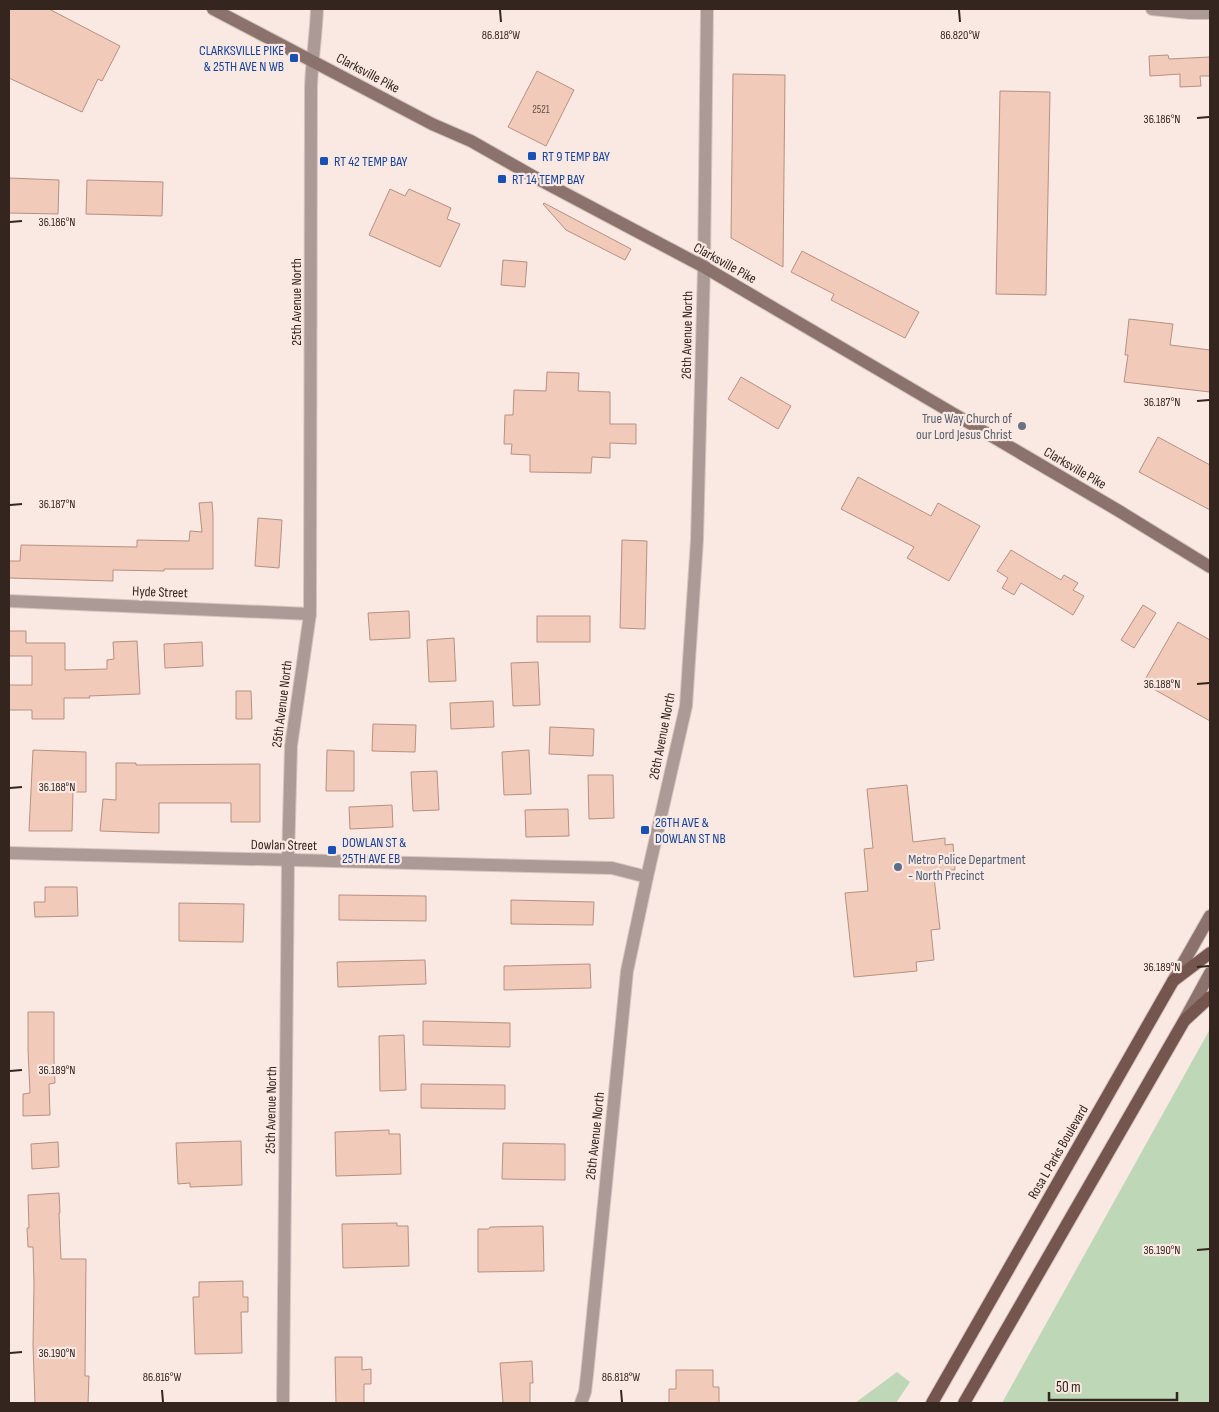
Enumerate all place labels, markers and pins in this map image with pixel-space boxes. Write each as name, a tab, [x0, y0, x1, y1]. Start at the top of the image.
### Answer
place label: CLARKSVILLE PIKE & 25TH AVE N WB	[199, 42, 284, 75]
marker: CLARKSVILLE PIKE & 25TH AVE N WB	[288, 52, 300, 64]
place label: RT 9 TEMP BAY	[542, 148, 610, 165]
marker: RT 9 TEMP BAY	[526, 150, 538, 162]
place label: RT 42 TEMP BAY	[334, 153, 408, 170]
marker: RT 42 TEMP BAY	[318, 155, 330, 167]
place label: RT 14 TEMP BAY	[512, 171, 585, 188]
marker: RT 14 TEMP BAY	[496, 173, 508, 185]
place label: True Way Church of our Lord Jesus Christ	[916, 410, 1013, 443]
marker: True Way Church of our Lord Jesus Christ	[1016, 420, 1028, 432]
place label: 26TH AVE & DOWLAN ST NB	[655, 814, 726, 847]
marker: 26TH AVE & DOWLAN ST NB	[639, 824, 651, 836]
place label: DOWLAN ST & 25TH AVE EB	[342, 834, 406, 867]
marker: DOWLAN ST & 25TH AVE EB	[326, 844, 338, 856]
place label: Metro Police Department - North Precinct	[908, 851, 1026, 884]
marker: Metro Police Department - North Precinct	[892, 861, 904, 873]

